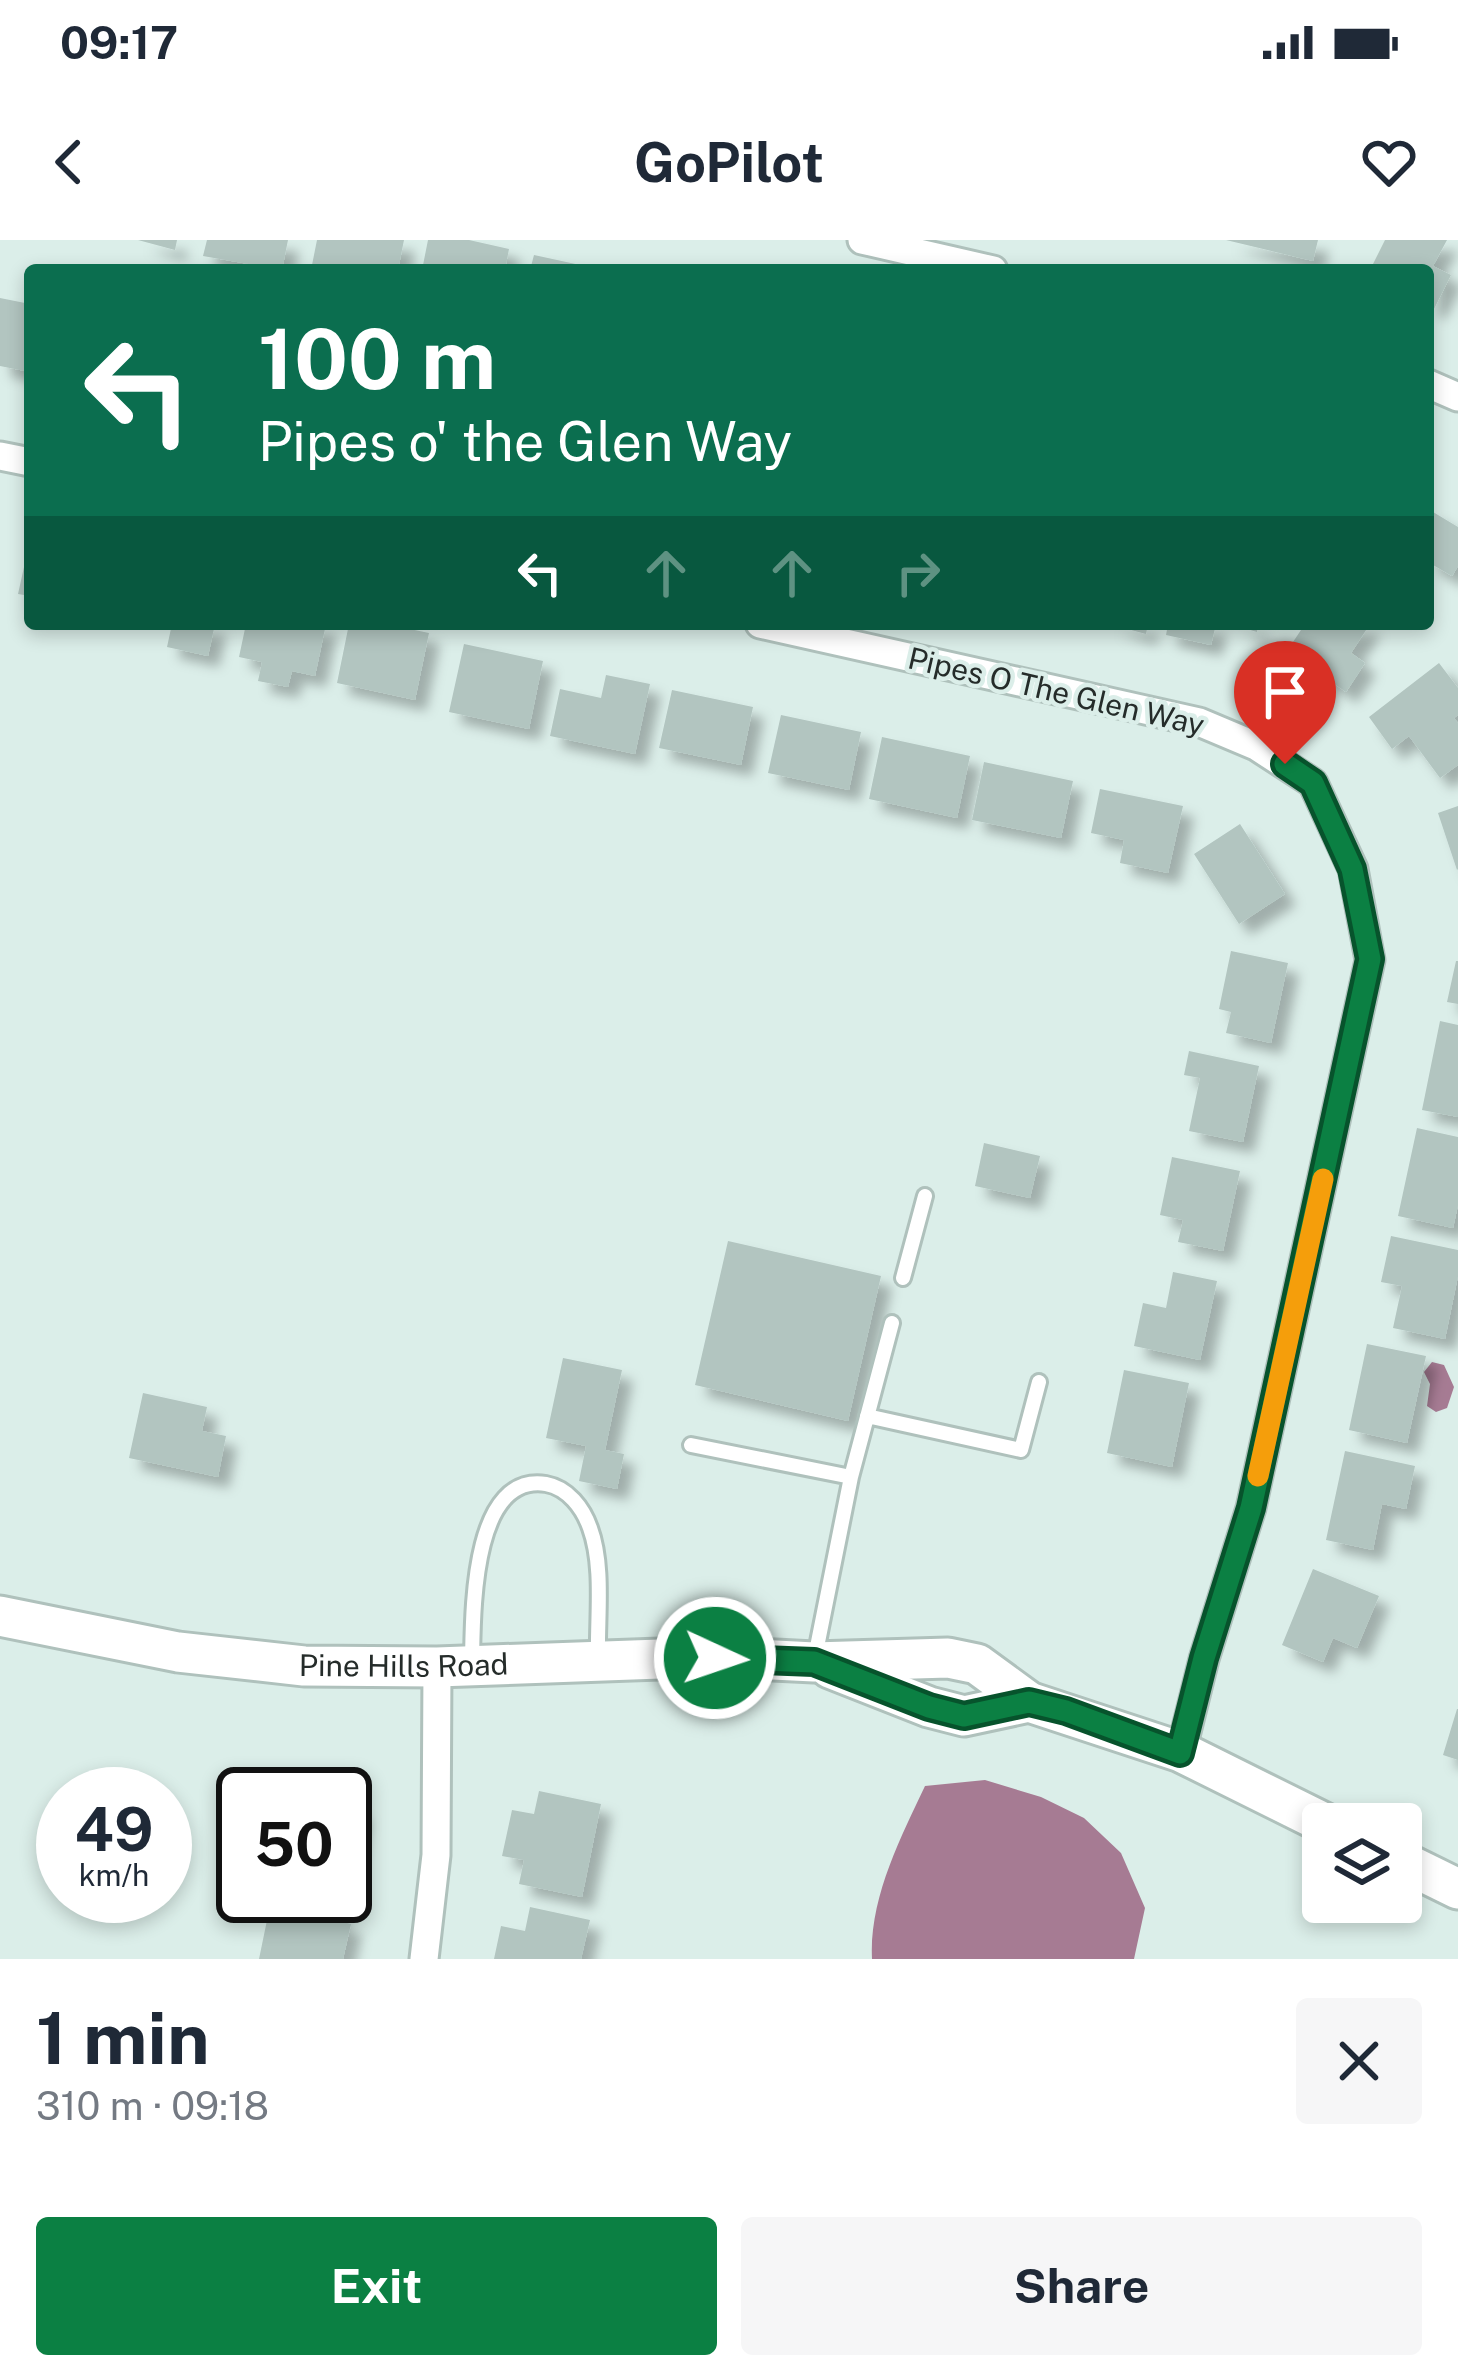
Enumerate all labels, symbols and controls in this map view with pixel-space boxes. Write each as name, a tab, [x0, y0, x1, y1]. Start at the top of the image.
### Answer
text: 09:17	[60, 16, 178, 69]
icon: back	[36, 129, 102, 195]
icon: heart	[1356, 129, 1422, 195]
text: GoPilot	[634, 131, 824, 194]
text: 100 m	[258, 309, 496, 408]
icon: left	[60, 312, 216, 468]
text: Pipes o' the Glen Way	[258, 410, 792, 473]
icon: left	[507, 540, 573, 606]
icon: ahead	[633, 540, 699, 606]
icon: ahead	[759, 540, 825, 606]
icon: right	[885, 540, 951, 606]
street label: Pipes O The Glen Way	[905, 639, 1208, 743]
pin	[1234, 641, 1336, 764]
icon: arrive	[1252, 659, 1318, 725]
position arrow	[652, 1595, 778, 1721]
street label: Pine Hills Road	[299, 1645, 509, 1684]
speed limit sign: 50	[216, 1767, 372, 1923]
text: 49	[75, 1794, 153, 1865]
map controls	[1302, 1803, 1422, 1923]
button: layers	[1302, 1803, 1422, 1923]
text: km/h	[79, 1857, 149, 1893]
text: 1 min	[36, 1996, 210, 2080]
button: close	[1296, 1998, 1422, 2124]
text: 310 m · 09:18	[36, 2083, 269, 2129]
button: Exit	[36, 2217, 717, 2355]
button: Share	[741, 2217, 1422, 2355]

